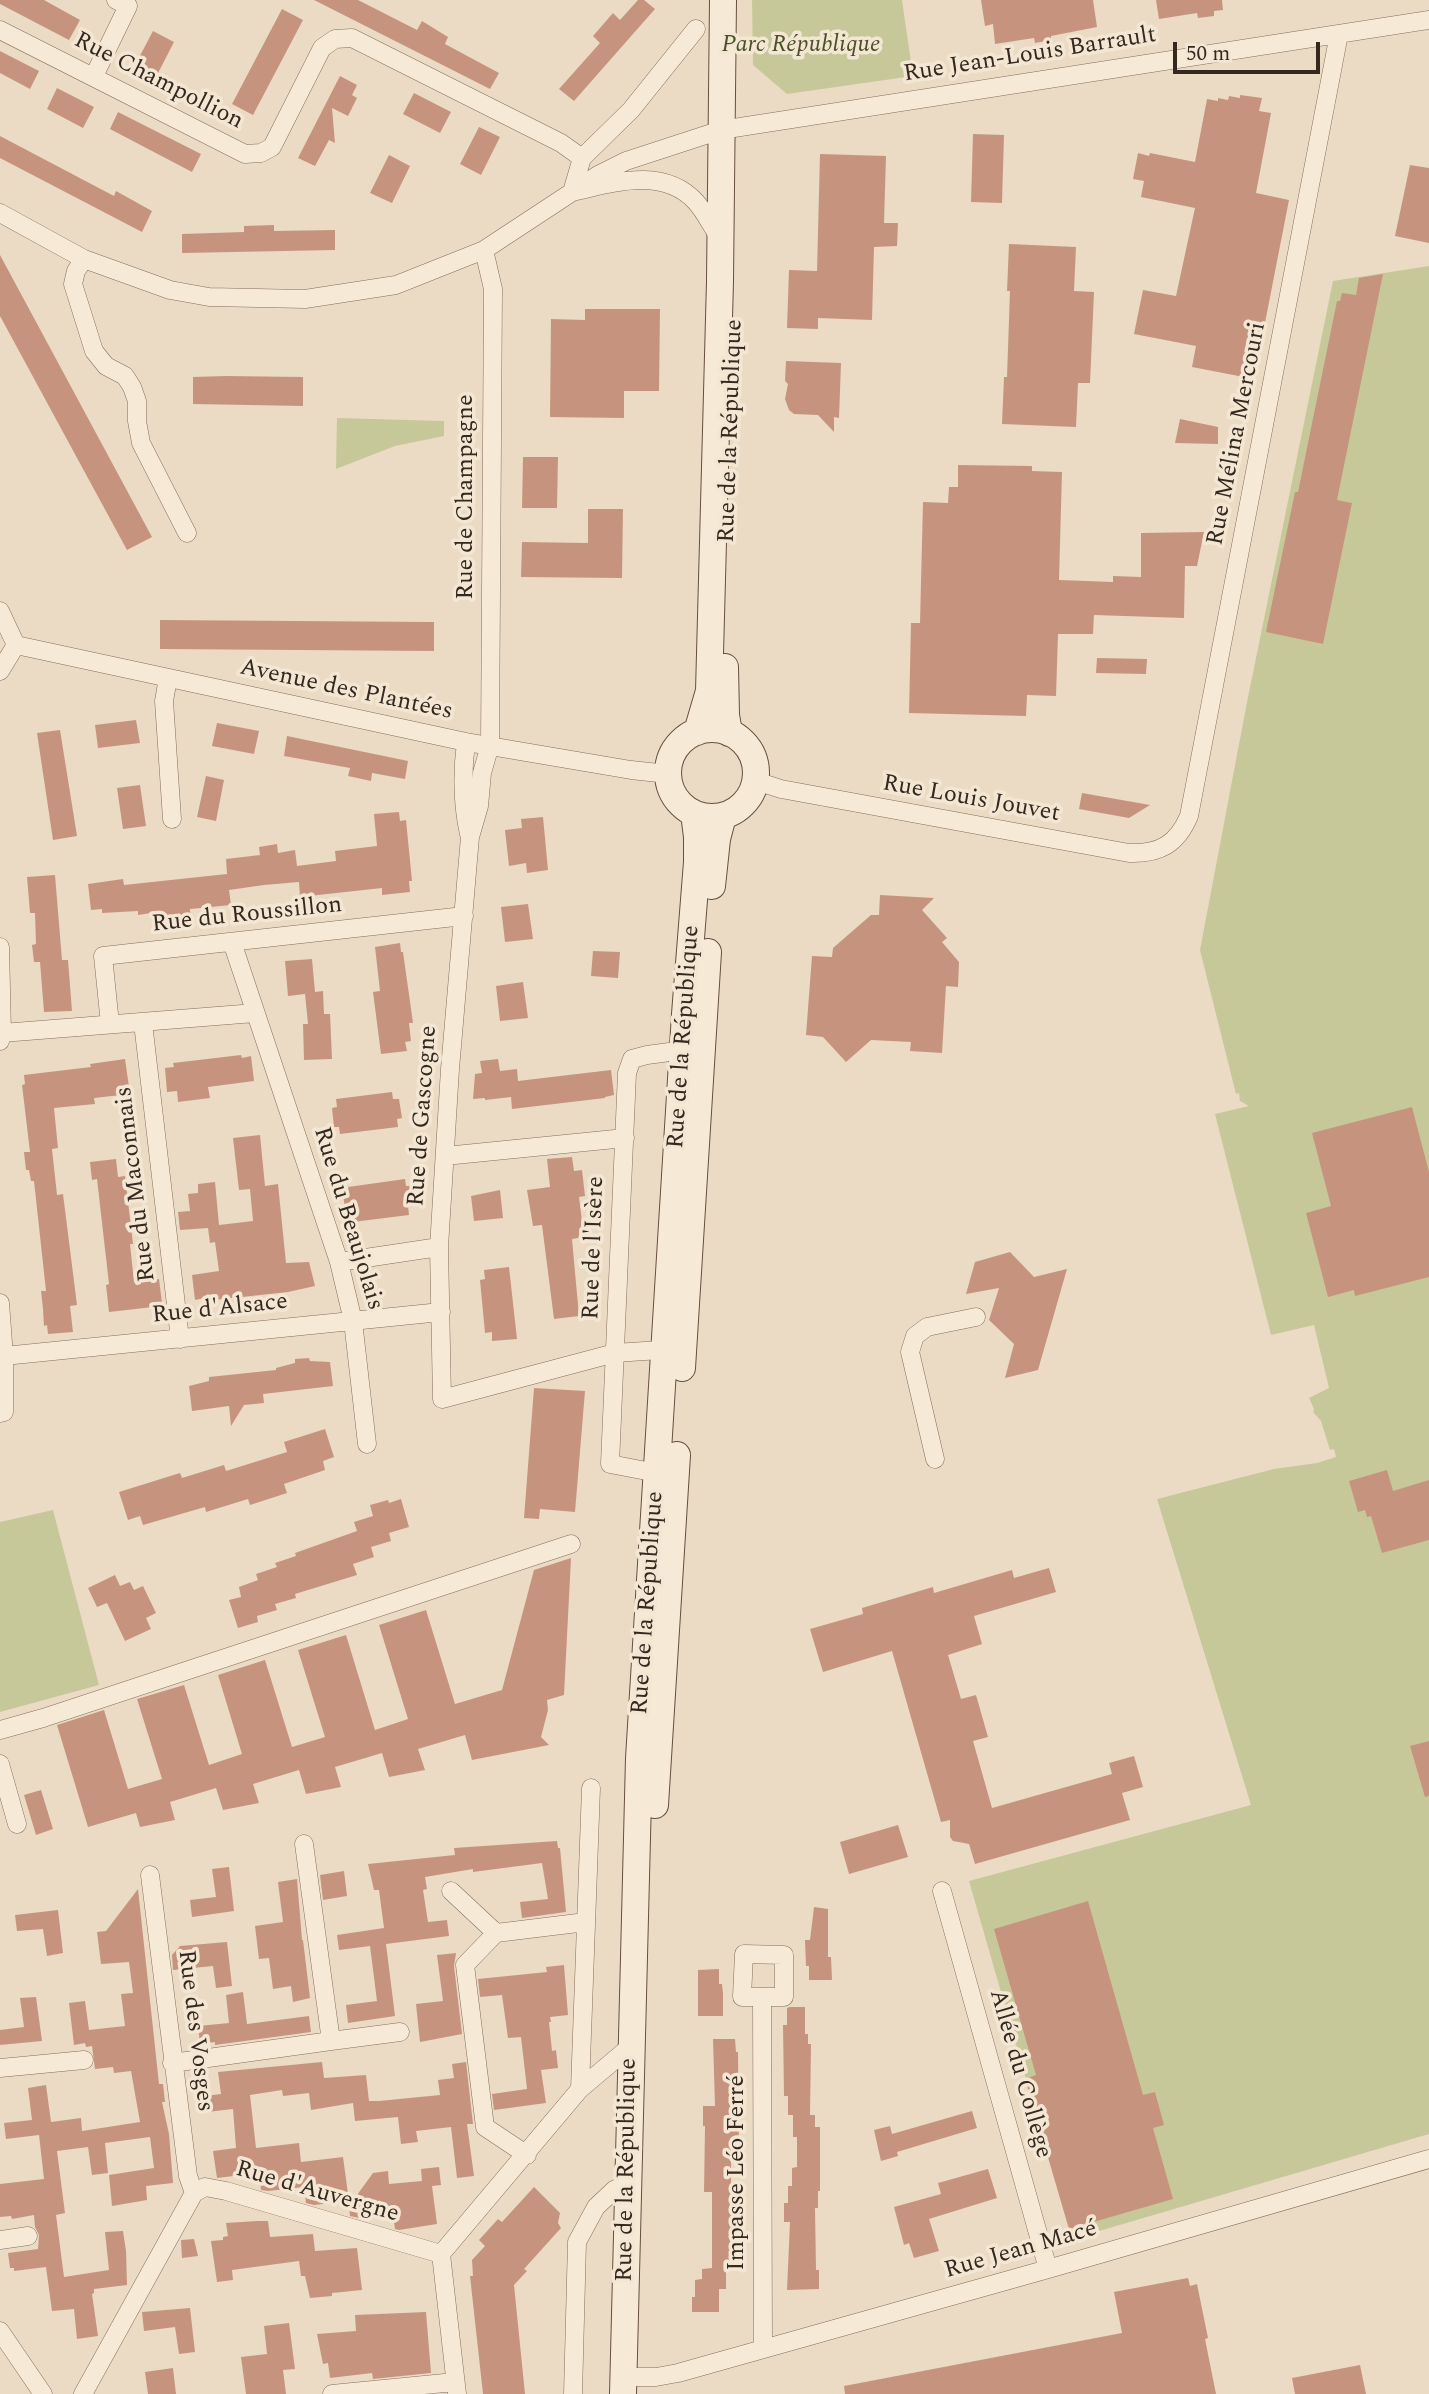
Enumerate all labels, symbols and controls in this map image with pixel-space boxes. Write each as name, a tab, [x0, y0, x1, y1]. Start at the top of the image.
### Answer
street label: Rue Jean-Louis Barrault	[902, 22, 1158, 90]
street label: Rue Champollion	[69, 27, 247, 137]
scale bar	[1177, 28, 1324, 72]
park label: Parc République	[722, 32, 880, 60]
text: 50 m	[1186, 38, 1230, 70]
street label: Rue de la République	[714, 319, 750, 543]
street label: Rue Mélina Mercouri	[1202, 320, 1274, 548]
street label: Rue de Champagne	[453, 394, 481, 600]
street label: Avenue des Plantées	[237, 654, 455, 728]
street label: Rue Louis Jouvet	[880, 770, 1062, 830]
street label: Rue du Roussillon	[150, 892, 344, 940]
street label: Rue de la République	[663, 924, 707, 1150]
street label: Rue de Gascogne	[403, 1025, 445, 1207]
street label: Rue du Maconnais	[111, 1085, 163, 1283]
street label: Rue du Beaujolais	[305, 1124, 389, 1314]
street label: Rue de l'Isère	[578, 1176, 612, 1320]
street label: Rue d'Alsace	[151, 1289, 289, 1331]
street label: Rue de la République	[627, 1490, 671, 1716]
street label: Rue des Vosges	[170, 1948, 218, 2114]
street label: Allée du Collège	[981, 1986, 1057, 2162]
street label: Rue de la République	[612, 2058, 644, 2282]
street label: Impasse Léo Ferré	[724, 2075, 752, 2271]
street label: Rue d'Auvergne	[232, 2156, 402, 2230]
street label: Rue Jean Macé	[942, 2216, 1100, 2286]

